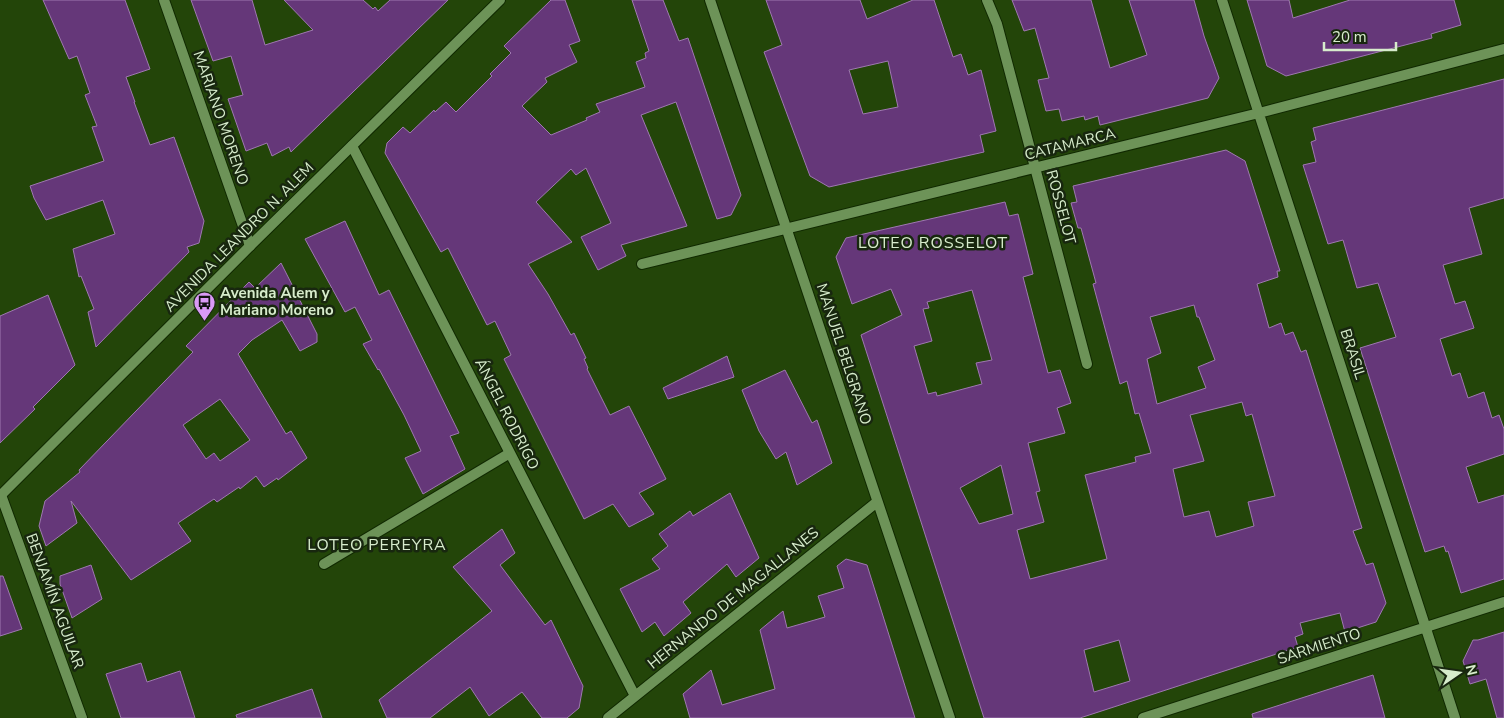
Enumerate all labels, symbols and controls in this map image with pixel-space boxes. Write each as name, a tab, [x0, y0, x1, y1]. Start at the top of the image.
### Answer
scale bar	[1324, 20, 1396, 52]
text: 20 m	[1332, 27, 1367, 47]
street label: MARIANO MORENO	[189, 48, 253, 188]
street label: CATAMARCA	[1022, 123, 1118, 165]
street label: AVENIDA LEANDRO N. ALEM	[160, 158, 318, 316]
street label: ROSSELOT	[1041, 168, 1081, 246]
district label: LOTEO ROSSELOT	[858, 232, 1008, 254]
street label: MANUEL BELGRANO	[812, 281, 876, 427]
place label: Avenida Alem y Mariano Moreno	[220, 283, 334, 320]
bus stop icon: Avenida Alem y Mariano Moreno	[192, 290, 216, 321]
street label: BRASIL	[1335, 326, 1371, 382]
street label: ÁNGEL RODRIGO	[470, 355, 544, 473]
street label: HERNANDO DE MAGALLANES	[643, 523, 823, 673]
street label: BENJAMÍN AGUILAR	[21, 531, 89, 671]
district label: LOTEO PEREYRA	[307, 534, 447, 556]
street label: SARMIENTO	[1275, 623, 1363, 669]
north arrow	[1434, 648, 1484, 698]
text: N	[1461, 663, 1482, 677]

